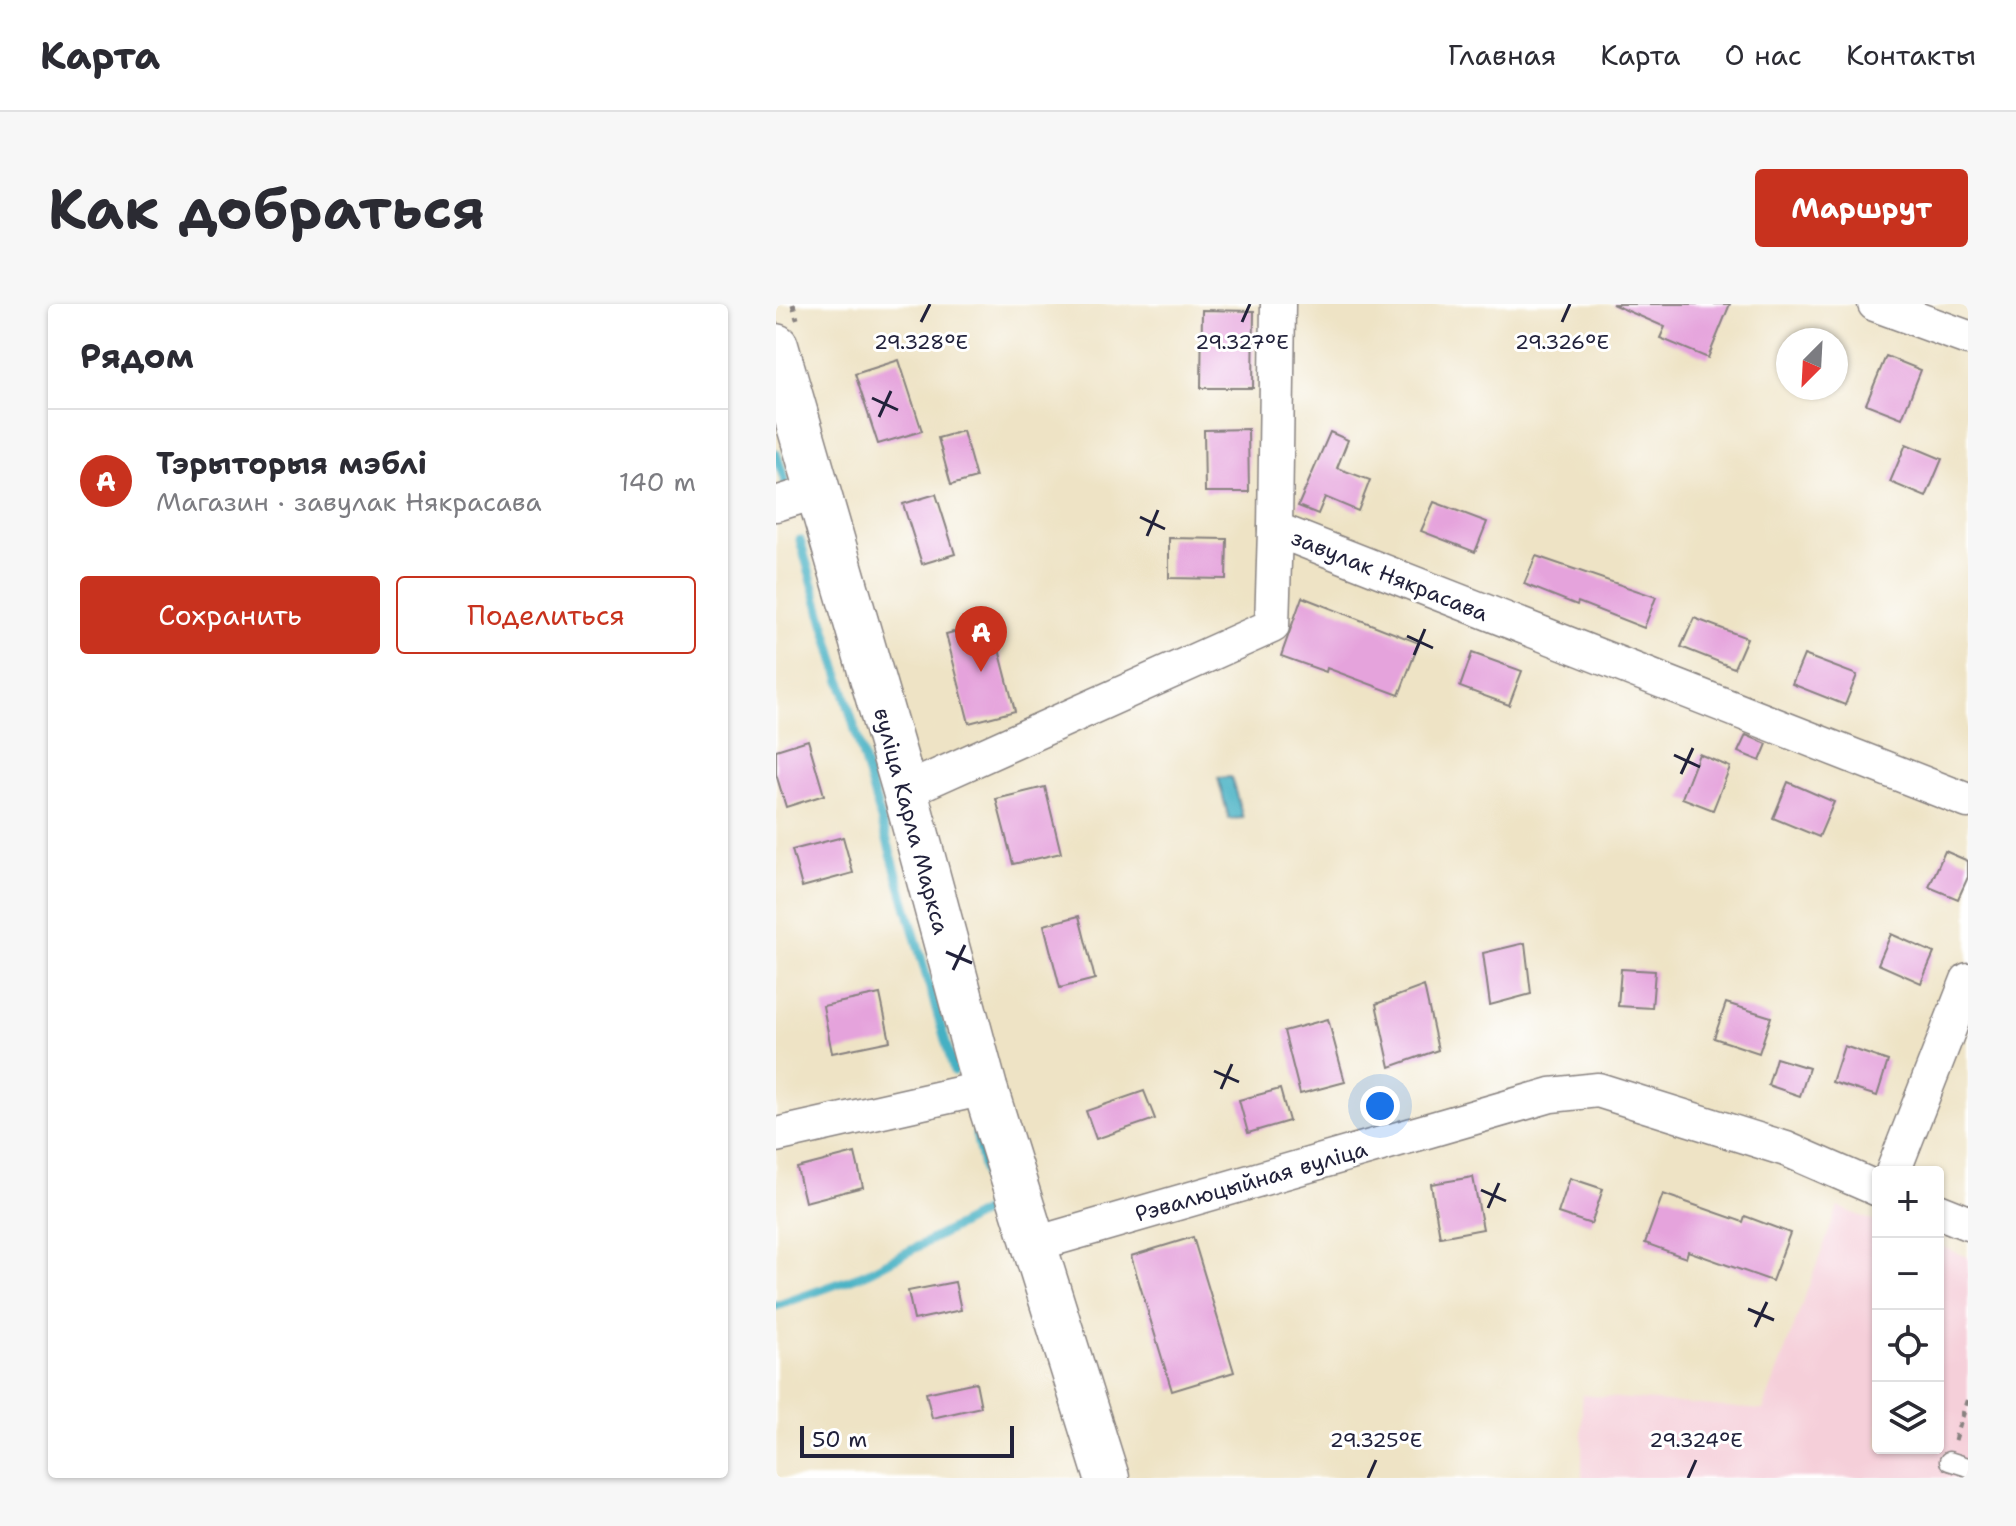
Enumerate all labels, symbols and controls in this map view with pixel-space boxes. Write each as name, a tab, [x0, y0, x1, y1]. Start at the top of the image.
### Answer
text: Карта	[40, 30, 160, 81]
text: Главная	[1448, 36, 1556, 74]
text: Карта	[1600, 36, 1680, 74]
text: О нас	[1724, 36, 1802, 74]
text: Контакты	[1846, 36, 1976, 74]
button: Маршрут	[1755, 169, 1968, 247]
text: Как добраться	[48, 171, 485, 246]
north arrow	[1776, 328, 1848, 400]
text: 29.328°E	[874, 329, 968, 355]
text: 29.327°E	[1195, 329, 1289, 355]
text: 29.326°E	[1515, 329, 1609, 355]
text: Рядом	[80, 333, 194, 379]
text: Тэрыторыя мэблі	[156, 443, 427, 484]
text: A	[96, 464, 116, 499]
text: 140 m	[619, 464, 696, 499]
text: Магазин · завулак Някрасава	[156, 484, 542, 519]
street label: завулак Някрасава	[1287, 523, 1493, 628]
button: Сохранить	[80, 576, 380, 654]
button: Поделиться	[396, 576, 696, 654]
pin: A	[955, 606, 1007, 672]
street label: вуліца Карла Маркса	[867, 705, 956, 938]
your location	[1360, 1086, 1400, 1126]
street label: Рэвалюцыйная вуліца	[1132, 1134, 1371, 1229]
map controls	[1872, 1166, 1944, 1454]
button: +	[1872, 1166, 1944, 1238]
button: −	[1872, 1238, 1944, 1310]
button: locate	[1872, 1310, 1944, 1382]
button: layers	[1872, 1382, 1944, 1454]
scale bar	[800, 1422, 1014, 1458]
text: 50 m	[812, 1425, 867, 1454]
text: 29.325°E	[1330, 1427, 1422, 1453]
text: 29.324°E	[1649, 1427, 1743, 1453]

